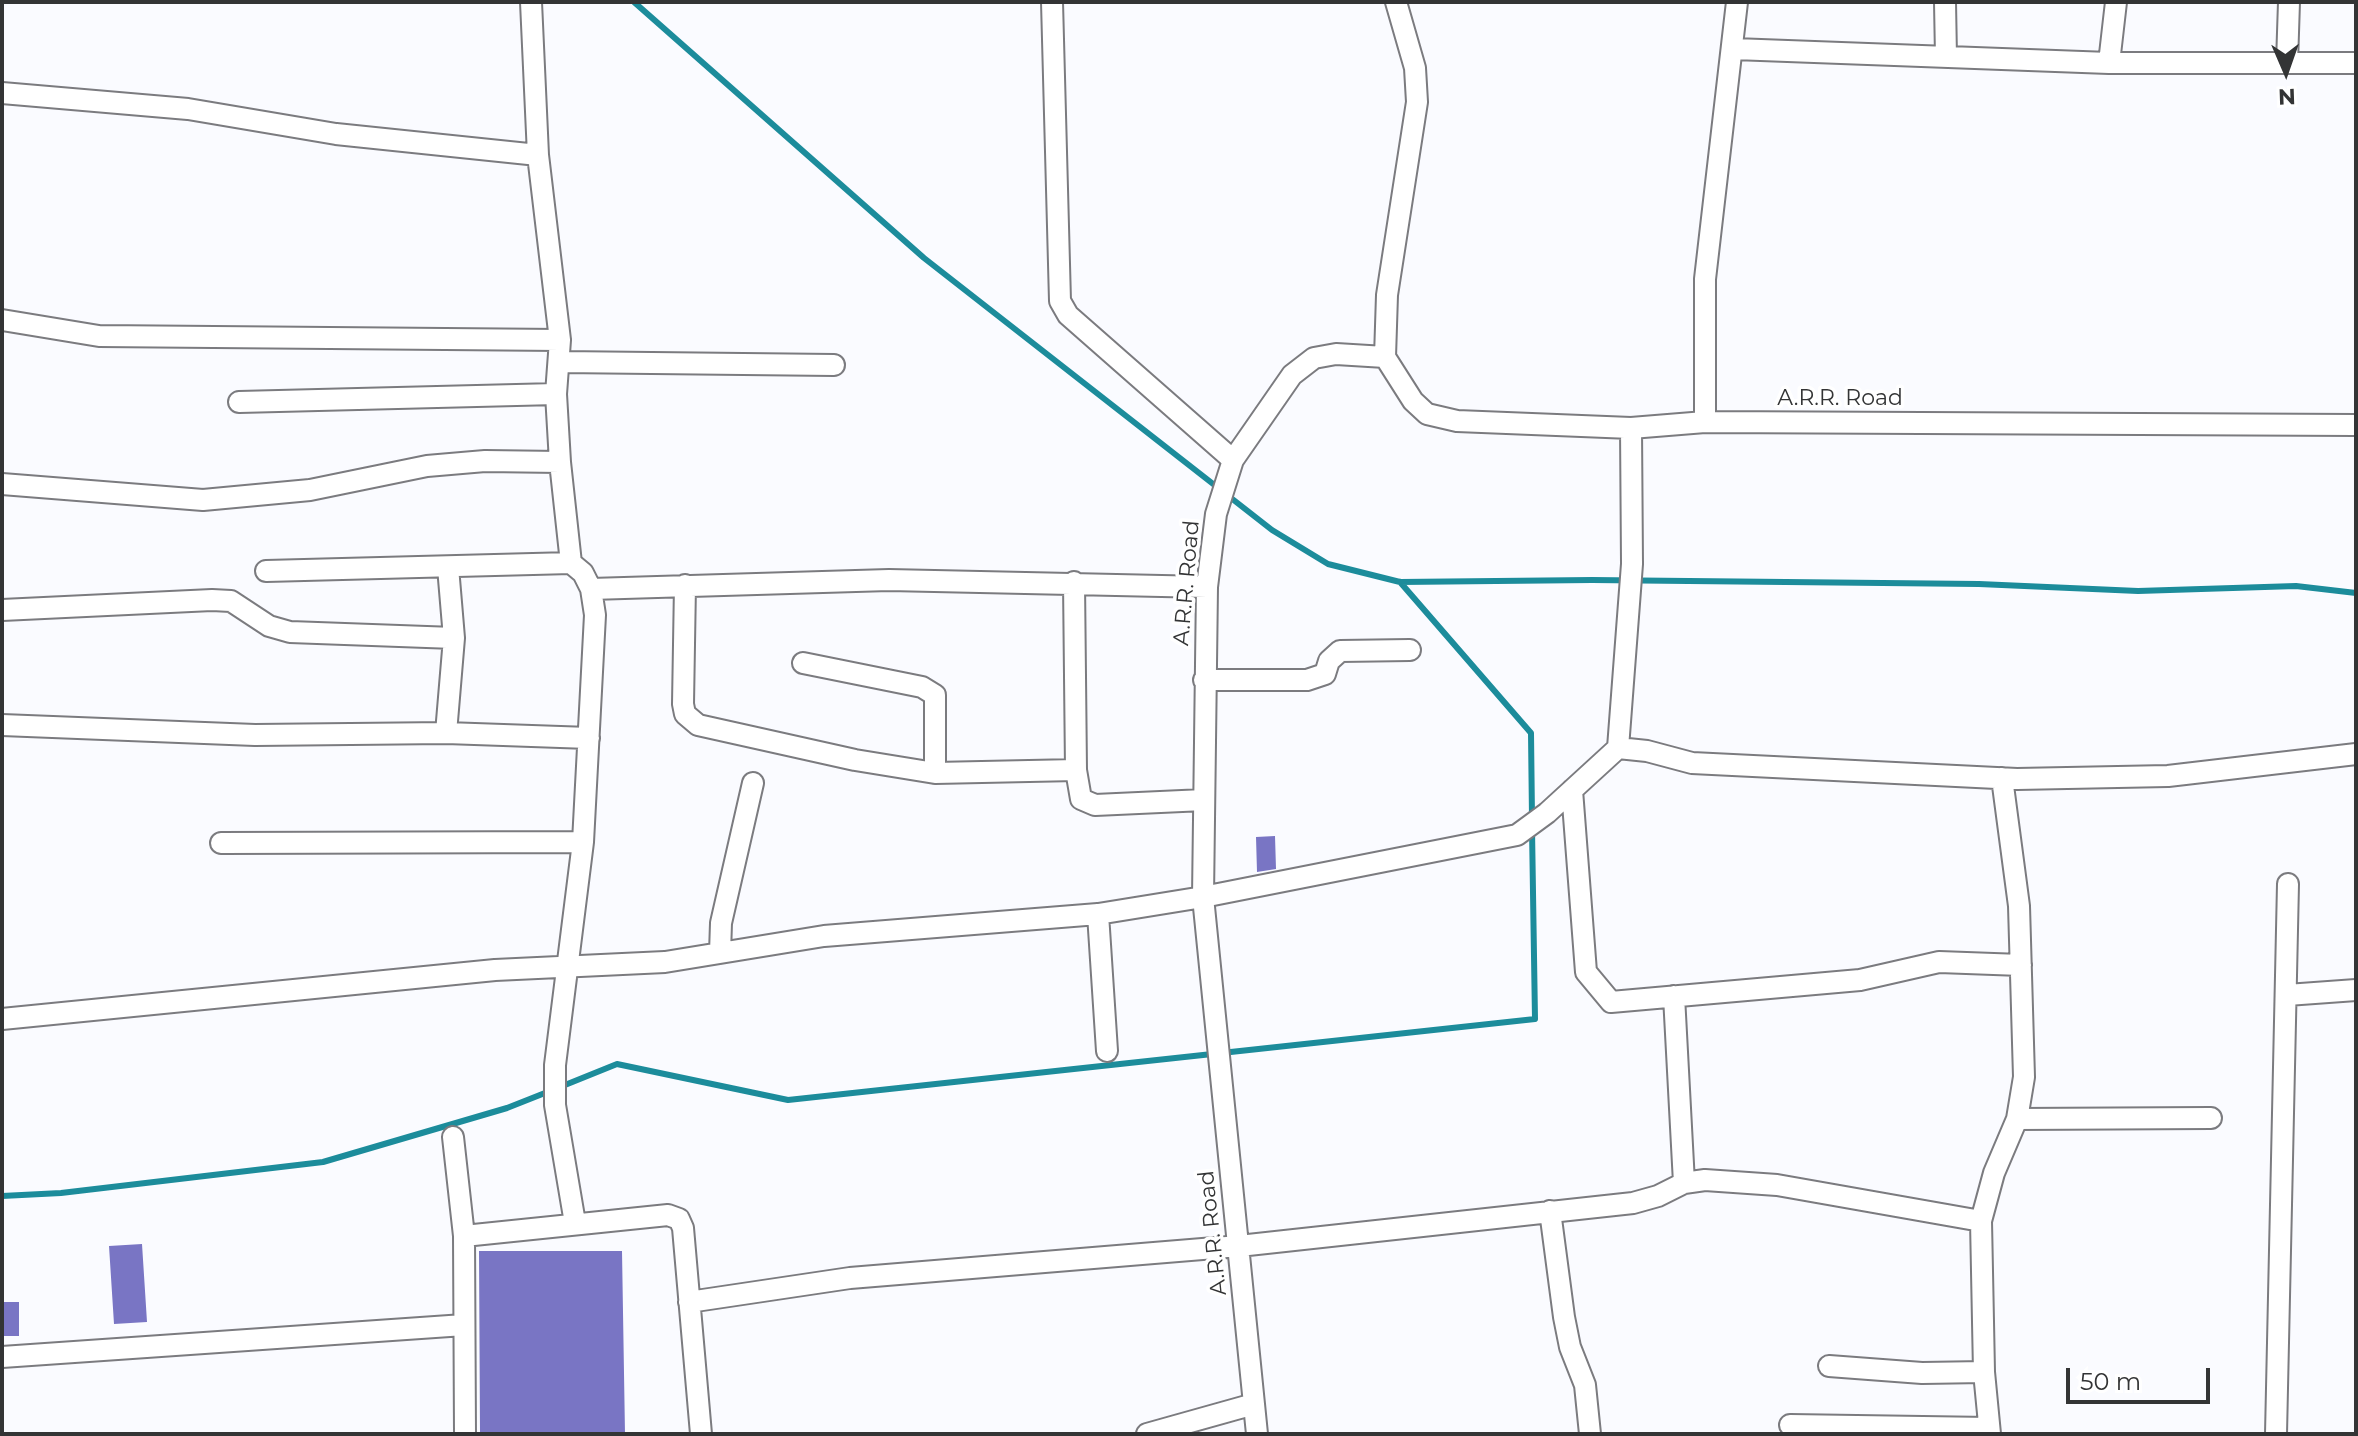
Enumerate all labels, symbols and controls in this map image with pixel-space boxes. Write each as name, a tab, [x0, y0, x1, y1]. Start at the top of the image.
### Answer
north arrow	[2246, 32, 2326, 112]
text: N	[2277, 83, 2296, 110]
street label: A.R.R. Road	[1777, 386, 1903, 412]
street label: A.R.R. Road	[1168, 519, 1206, 647]
street label: A.R.R. Road	[1193, 1169, 1233, 1297]
scale bar	[2070, 1352, 2214, 1402]
text: 50 m	[2080, 1367, 2141, 1396]

